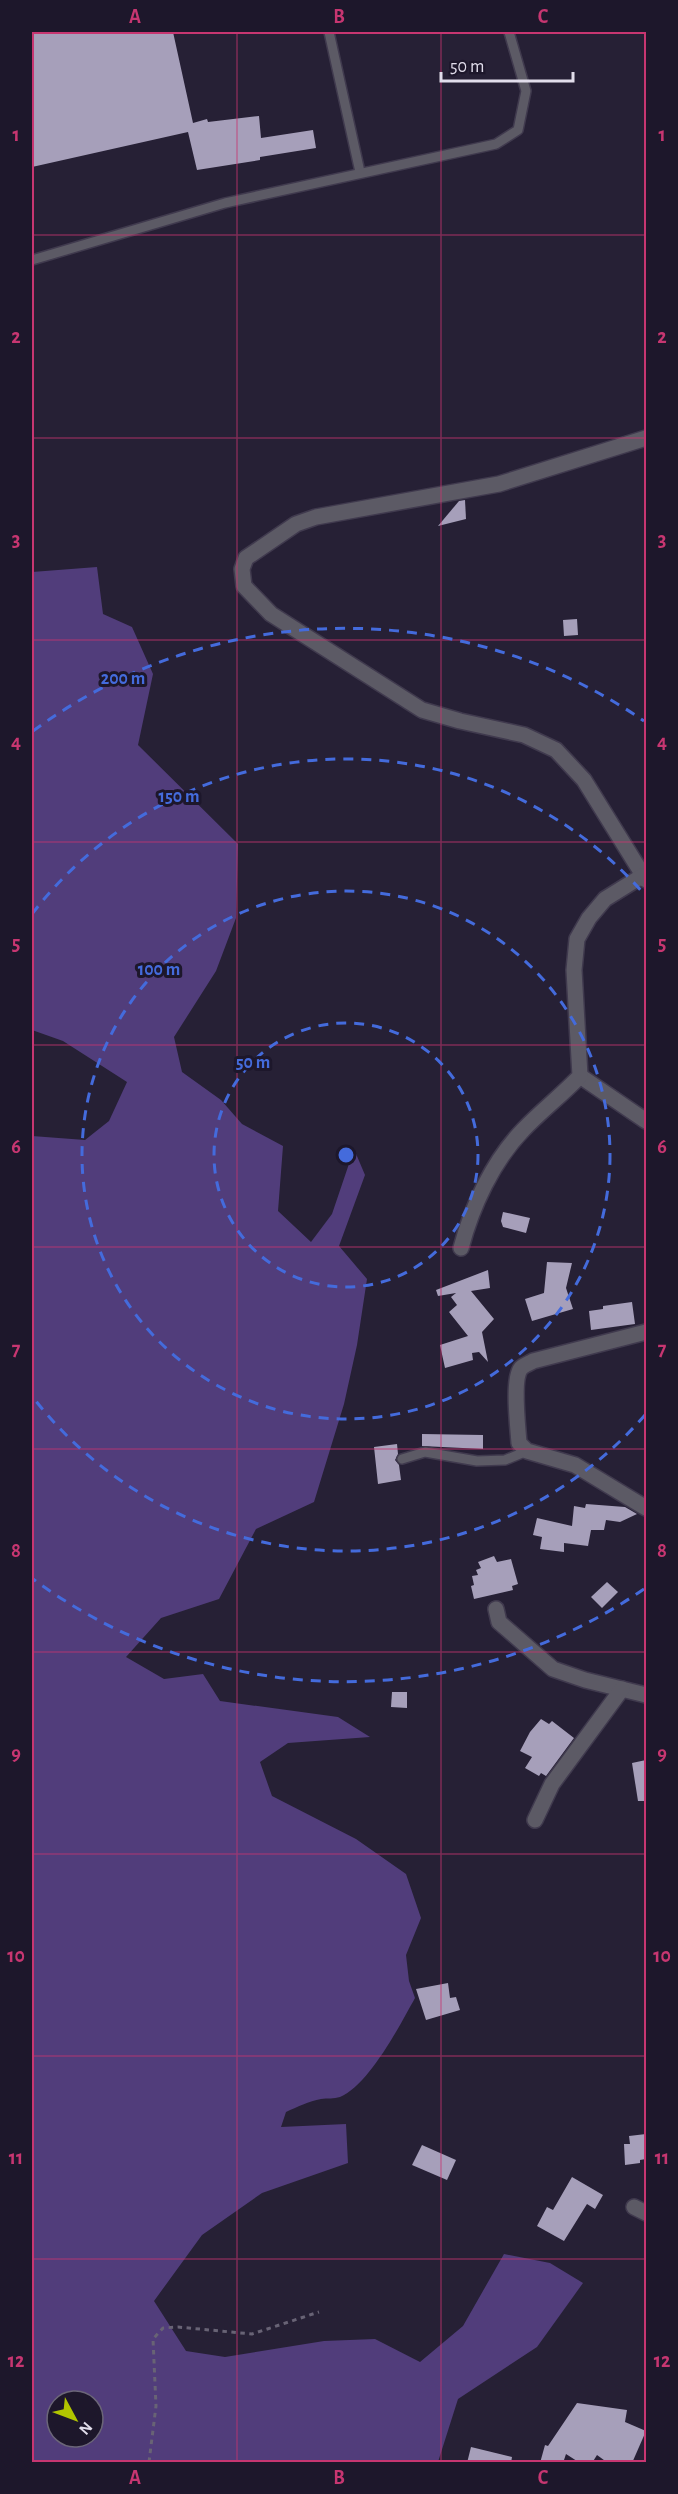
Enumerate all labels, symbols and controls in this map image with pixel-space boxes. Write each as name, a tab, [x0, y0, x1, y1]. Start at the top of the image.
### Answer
text: A	[129, 7, 141, 27]
text: B	[333, 7, 345, 27]
text: C	[538, 7, 549, 27]
scale bar	[441, 45, 573, 83]
text: 50 m	[450, 58, 484, 76]
text: 1	[12, 125, 20, 145]
text: 1	[658, 125, 666, 145]
text: 2	[11, 327, 21, 347]
text: 2	[657, 327, 667, 347]
text: 3	[12, 530, 20, 550]
text: 3	[658, 530, 666, 550]
text: 200 m	[101, 670, 145, 688]
text: 4	[11, 732, 21, 752]
text: 4	[657, 732, 667, 752]
text: 150 m	[159, 788, 199, 806]
text: 5	[12, 934, 20, 954]
text: 5	[658, 934, 666, 954]
text: 100 m	[138, 961, 180, 979]
text: 50 m	[236, 1054, 270, 1072]
text: 6	[11, 1137, 21, 1157]
text: 6	[657, 1137, 667, 1157]
centre of rings	[336, 1145, 356, 1165]
text: 7	[12, 1339, 21, 1359]
text: 7	[658, 1339, 667, 1359]
text: 8	[11, 1541, 21, 1561]
text: 8	[657, 1541, 667, 1561]
text: 9	[11, 1744, 21, 1764]
text: 9	[657, 1744, 667, 1764]
text: 10	[7, 1946, 25, 1966]
text: 10	[653, 1946, 671, 1966]
text: 11	[9, 2148, 23, 2168]
text: 11	[655, 2148, 669, 2168]
text: 12	[8, 2351, 24, 2371]
text: 12	[654, 2351, 670, 2371]
north arrow	[45, 2389, 105, 2449]
text: N	[76, 2419, 95, 2438]
text: A	[129, 2468, 141, 2488]
text: B	[333, 2468, 345, 2488]
text: C	[538, 2468, 549, 2488]

